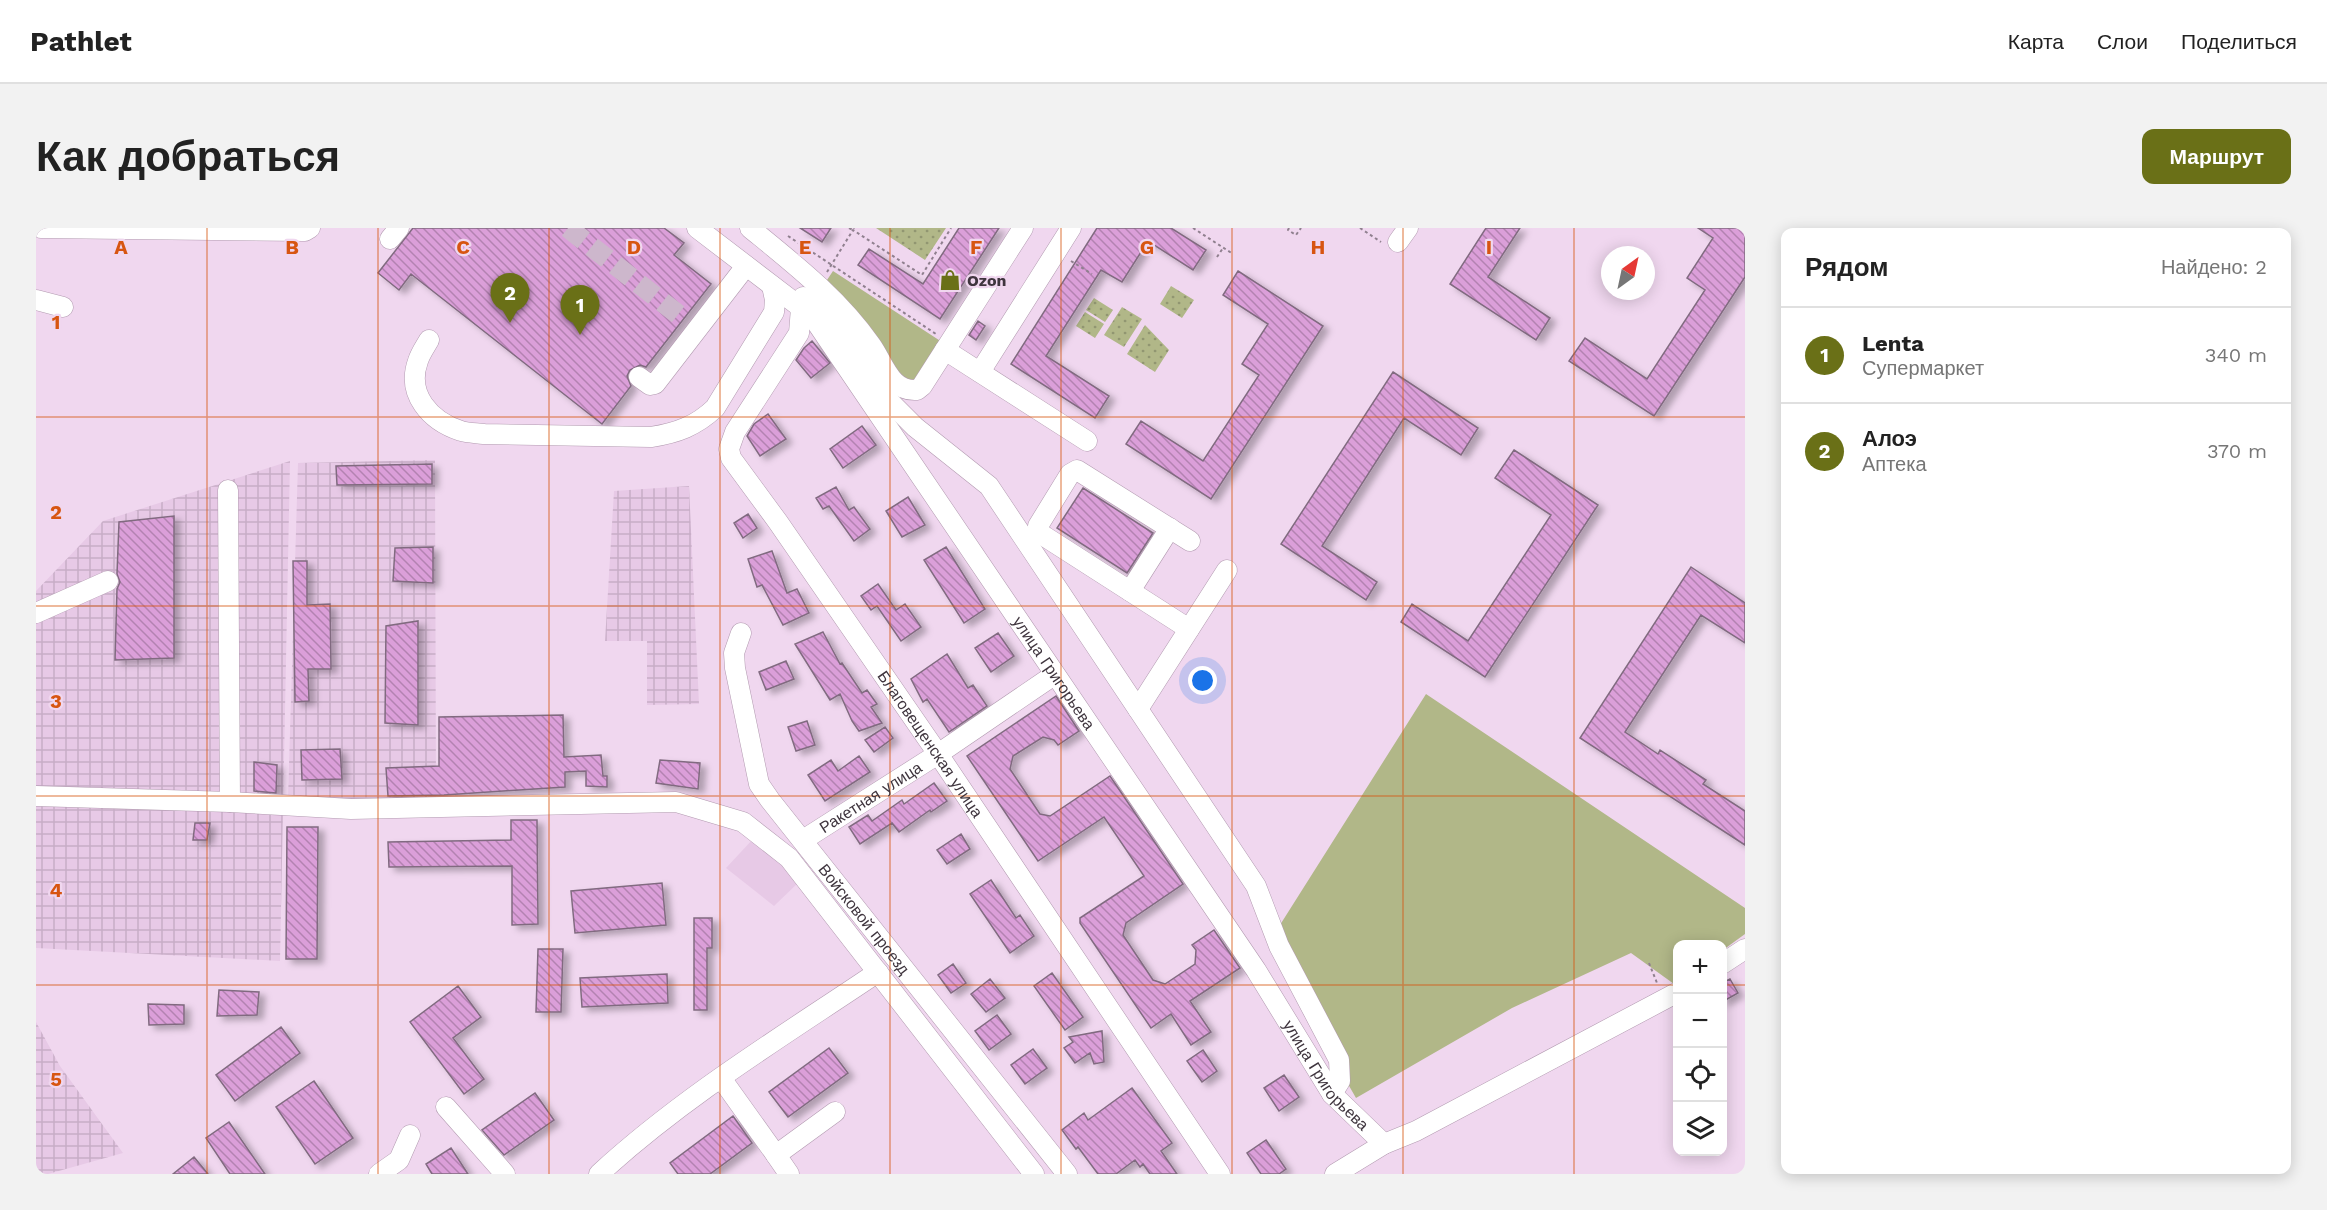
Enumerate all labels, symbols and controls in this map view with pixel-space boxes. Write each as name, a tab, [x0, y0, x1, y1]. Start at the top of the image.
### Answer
text: Pathlet	[30, 25, 132, 58]
text: Карта	[2008, 29, 2064, 54]
text: Слои	[2097, 29, 2148, 54]
text: Поделиться	[2181, 29, 2297, 54]
button: Маршрут	[2142, 129, 2291, 184]
text: Как добраться	[36, 132, 340, 181]
text: A	[114, 235, 128, 259]
text: B	[285, 235, 299, 259]
text: C	[456, 235, 470, 259]
text: D	[627, 235, 641, 259]
text: E	[799, 235, 811, 259]
text: F	[970, 235, 982, 259]
text: G	[1140, 235, 1154, 259]
text: H	[1311, 235, 1325, 259]
text: I	[1486, 235, 1492, 259]
north arrow	[1601, 246, 1655, 300]
text: Рядом	[1805, 252, 1888, 282]
text: Найдено: 2	[2161, 255, 2267, 279]
shop icon: Ozon	[938, 268, 962, 292]
place label: Ozon	[967, 271, 1006, 290]
pin: 2	[490, 274, 530, 323]
pin: 1	[560, 285, 600, 335]
text: 1	[52, 310, 60, 334]
text: Lenta	[1862, 331, 1924, 356]
text: 1	[1820, 343, 1829, 367]
text: 340 m	[2205, 343, 2267, 367]
text: Супермаркет	[1862, 356, 1984, 380]
text: Алоэ	[1862, 426, 1917, 451]
text: 2	[1819, 439, 1830, 463]
text: 370 m	[2207, 439, 2267, 463]
text: Аптека	[1862, 452, 1927, 476]
text: 2	[50, 500, 62, 524]
street label: улица Григорьева	[1009, 612, 1099, 733]
your location	[1188, 666, 1217, 695]
street label: Благовещенская улица	[874, 667, 987, 821]
text: 3	[50, 689, 62, 713]
street label: Ракетная улица	[816, 757, 925, 837]
street label: Войсковой проезд	[815, 860, 914, 978]
text: 4	[50, 878, 63, 902]
map controls	[1673, 940, 1727, 1156]
button: +	[1673, 940, 1727, 994]
button: −	[1673, 994, 1727, 1048]
street label: улица Григорьева	[1279, 1016, 1373, 1134]
button: locate	[1673, 1048, 1727, 1102]
text: 5	[50, 1067, 62, 1091]
button: layers	[1673, 1102, 1727, 1156]

